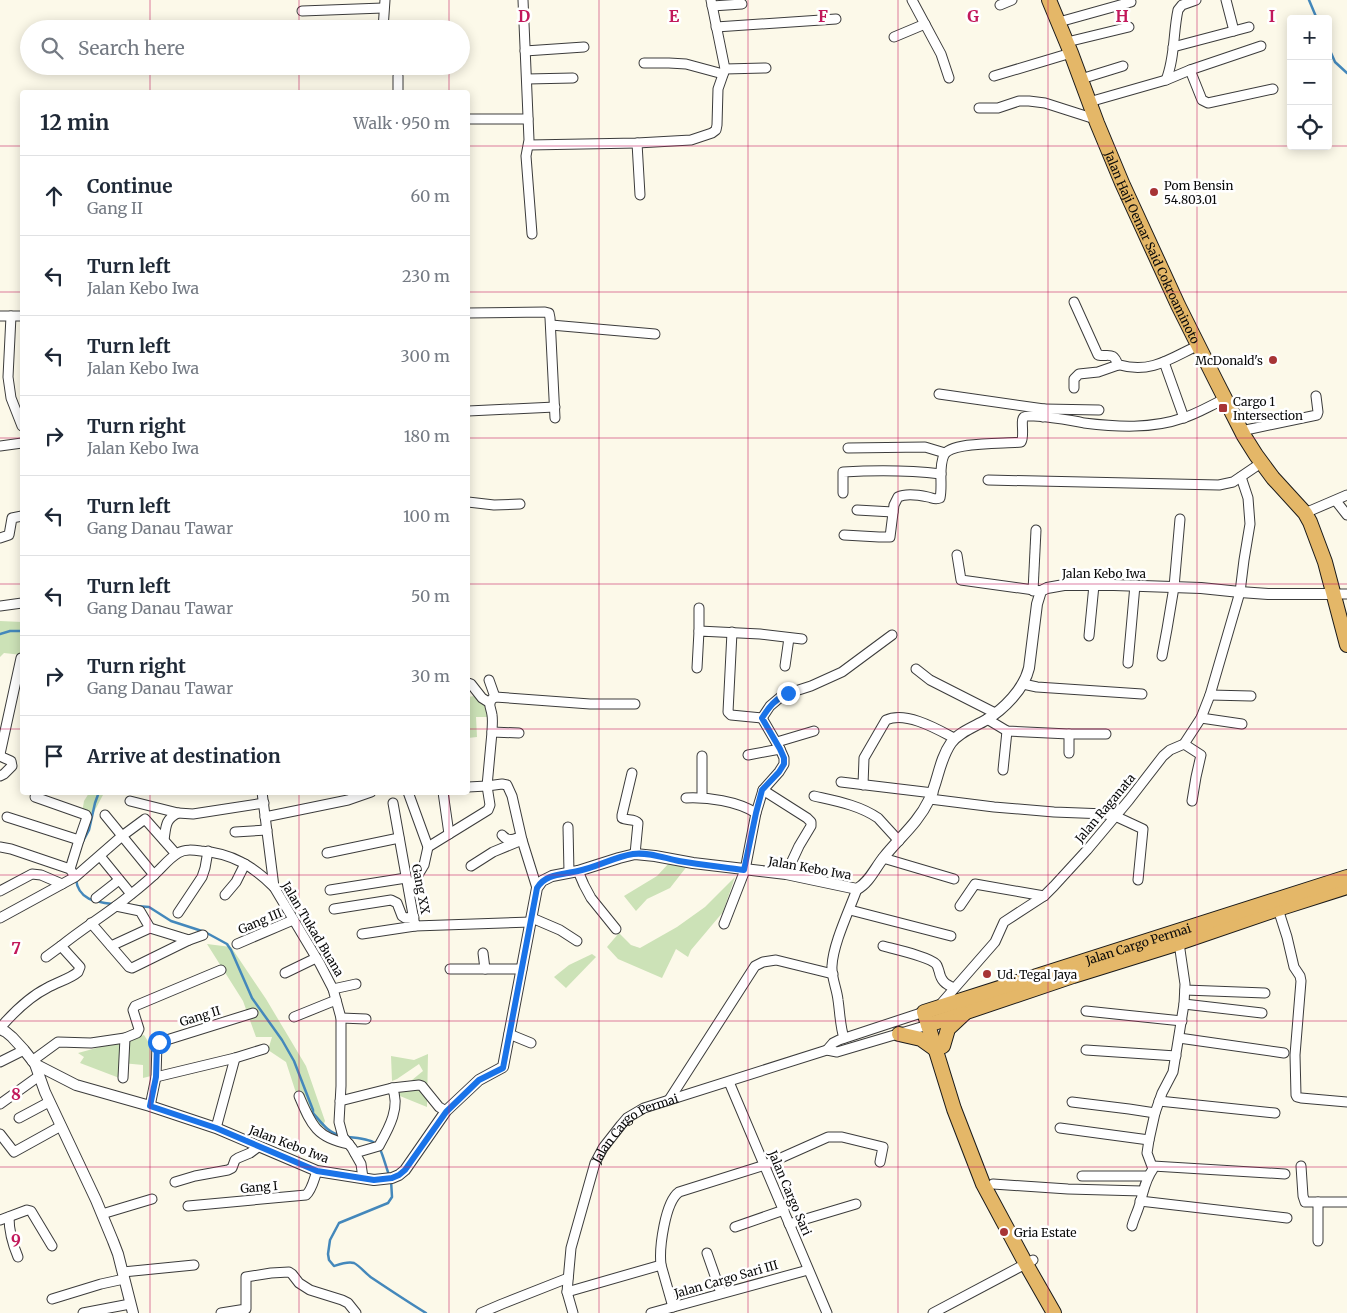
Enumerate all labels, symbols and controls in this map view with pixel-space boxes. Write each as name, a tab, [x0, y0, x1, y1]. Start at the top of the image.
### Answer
text: D	[518, 6, 530, 26]
text: E	[669, 6, 680, 26]
text: F	[818, 6, 828, 26]
text: G	[967, 6, 979, 26]
text: H	[1115, 6, 1129, 26]
text: I	[1269, 6, 1275, 26]
map controls	[1287, 15, 1332, 150]
button: +	[1287, 15, 1332, 60]
search box	[20, 20, 470, 75]
icon: search	[38, 34, 66, 62]
text: Search here	[78, 36, 185, 60]
button: −	[1287, 60, 1332, 105]
button: locate	[1287, 105, 1332, 150]
text: 12 min	[40, 109, 109, 136]
text: Walk · 950 m	[353, 113, 450, 133]
street label: Jalan Haji Oemar Said Cokroaminoto	[1102, 148, 1203, 346]
text: Continue	[87, 174, 173, 198]
place label: Pom Bensin 54.803.01	[1164, 178, 1233, 207]
icon: ahead	[40, 182, 68, 210]
text: 60 m	[410, 186, 450, 206]
marker: Pom Bensin 54.803.01	[1148, 186, 1160, 198]
text: Gang II	[87, 198, 143, 218]
text: Turn left	[87, 254, 171, 278]
icon: left	[40, 262, 68, 290]
text: 230 m	[402, 266, 450, 286]
text: Jalan Kebo Iwa	[87, 278, 199, 298]
text: Turn left	[87, 334, 171, 358]
icon: left	[40, 342, 68, 370]
text: 300 m	[401, 346, 450, 366]
place label: McDonald's	[1195, 353, 1263, 368]
marker: McDonald's	[1267, 354, 1279, 366]
text: Jalan Kebo Iwa	[87, 358, 199, 378]
place label: Cargo 1 Intersection	[1233, 394, 1303, 423]
marker: Cargo 1 Intersection	[1217, 402, 1229, 414]
text: Turn right	[87, 414, 186, 438]
icon: right	[40, 422, 68, 450]
text: 180 m	[404, 426, 450, 446]
text: Jalan Kebo Iwa	[87, 438, 199, 458]
text: Turn left	[87, 494, 171, 518]
icon: left	[40, 502, 68, 530]
text: 100 m	[403, 506, 450, 526]
text: Gang Danau Tawar	[87, 518, 233, 538]
street label: Jalan Kebo Iwa	[1061, 566, 1147, 581]
text: Turn left	[87, 574, 171, 598]
icon: left	[40, 582, 68, 610]
text: 50 m	[411, 586, 450, 606]
text: Gang Danau Tawar	[87, 598, 233, 618]
text: Turn right	[87, 654, 186, 678]
icon: right	[40, 662, 68, 690]
text: 30 m	[411, 666, 450, 686]
text: Gang Danau Tawar	[87, 678, 233, 698]
route end	[777, 682, 800, 705]
icon: arrive	[40, 742, 68, 770]
text: Arrive at destination	[87, 744, 281, 768]
street label: Jalan Raganata	[1071, 770, 1139, 846]
street label: Jalan Kebo Iwa	[766, 853, 853, 883]
street label: Gang XX	[409, 863, 433, 916]
street label: Jalan Tukad Buana	[278, 878, 347, 980]
street label: Gang III	[236, 905, 284, 937]
street label: Jalan Cargo Permai	[1083, 920, 1193, 968]
text: 7	[11, 938, 21, 958]
place label: Ud. Tegal Jaya	[997, 967, 1078, 982]
marker: Ud. Tegal Jaya	[981, 968, 993, 980]
street label: Gang II	[178, 1003, 222, 1029]
route start	[148, 1031, 171, 1054]
text: 8	[11, 1084, 21, 1104]
street label: Jalan Cargo Permai	[588, 1090, 680, 1167]
street label: Jalan Kebo Iwa	[246, 1122, 331, 1166]
street label: Jalan Cargo Sari	[765, 1147, 815, 1238]
street label: Gang I	[240, 1178, 278, 1196]
place label: Gria Estate	[1014, 1225, 1077, 1240]
marker: Gria Estate	[998, 1226, 1010, 1238]
text: 9	[11, 1230, 21, 1250]
street label: Jalan Cargo Sari III	[671, 1257, 780, 1301]

